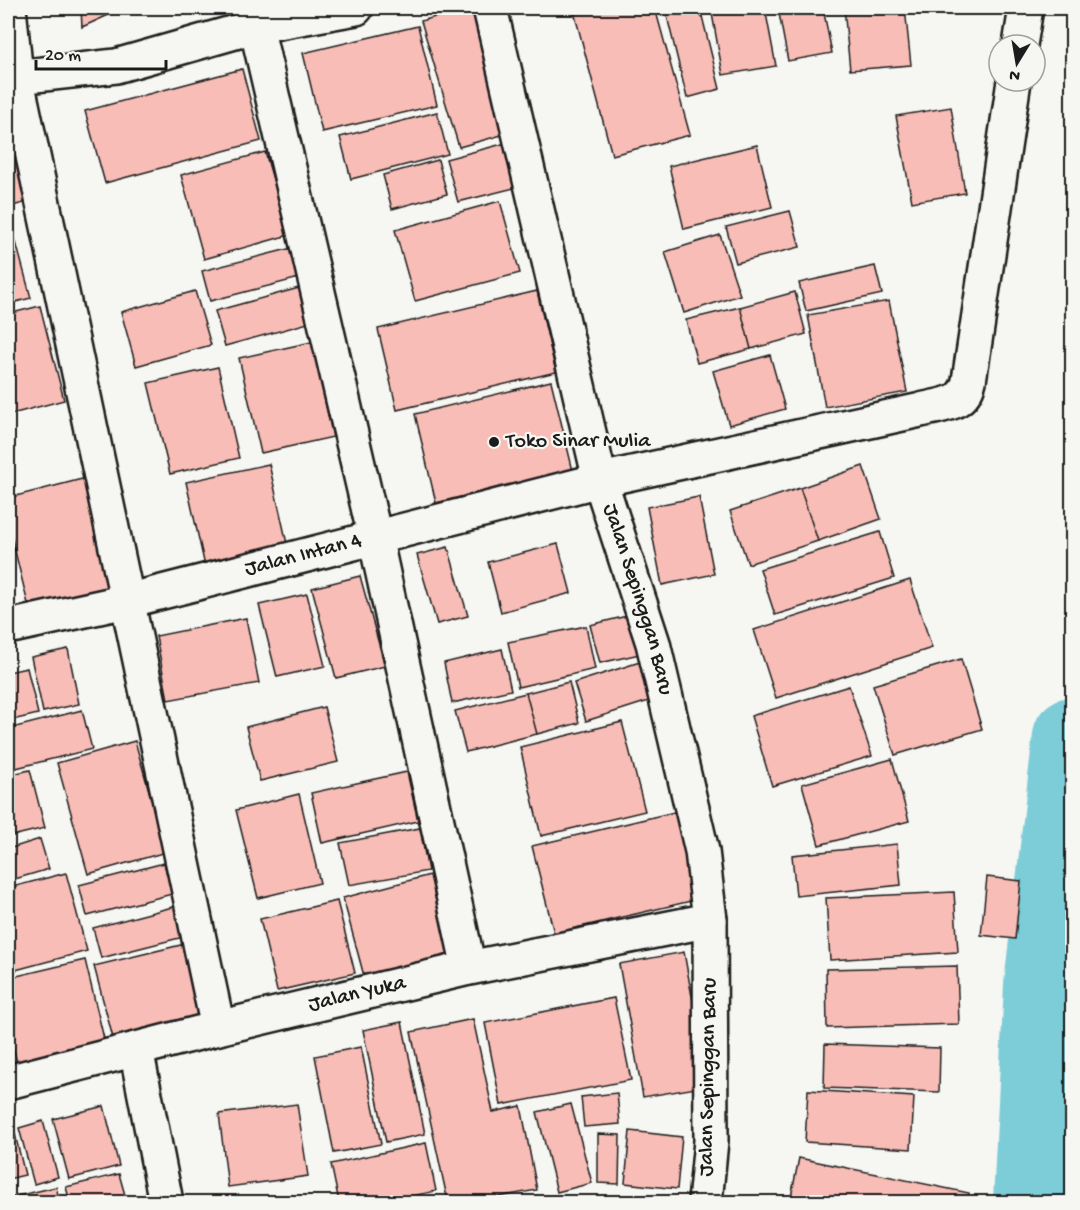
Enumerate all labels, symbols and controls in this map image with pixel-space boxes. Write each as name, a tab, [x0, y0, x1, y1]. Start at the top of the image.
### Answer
scale bar	[36, 33, 166, 71]
north arrow	[987, 33, 1047, 93]
text: 20 m	[45, 46, 81, 67]
text: N	[1007, 64, 1022, 85]
place label: Toko Sinar Mulia	[504, 429, 651, 455]
marker: Toko Sinar Mulia	[487, 435, 501, 449]
street label: Jalan Sepinggan Baru	[596, 501, 678, 698]
street label: Jalan Intan 4	[242, 528, 365, 583]
street label: Jalan Yuka	[306, 970, 409, 1019]
street label: Jalan Sepinggan Baru	[694, 977, 724, 1177]

